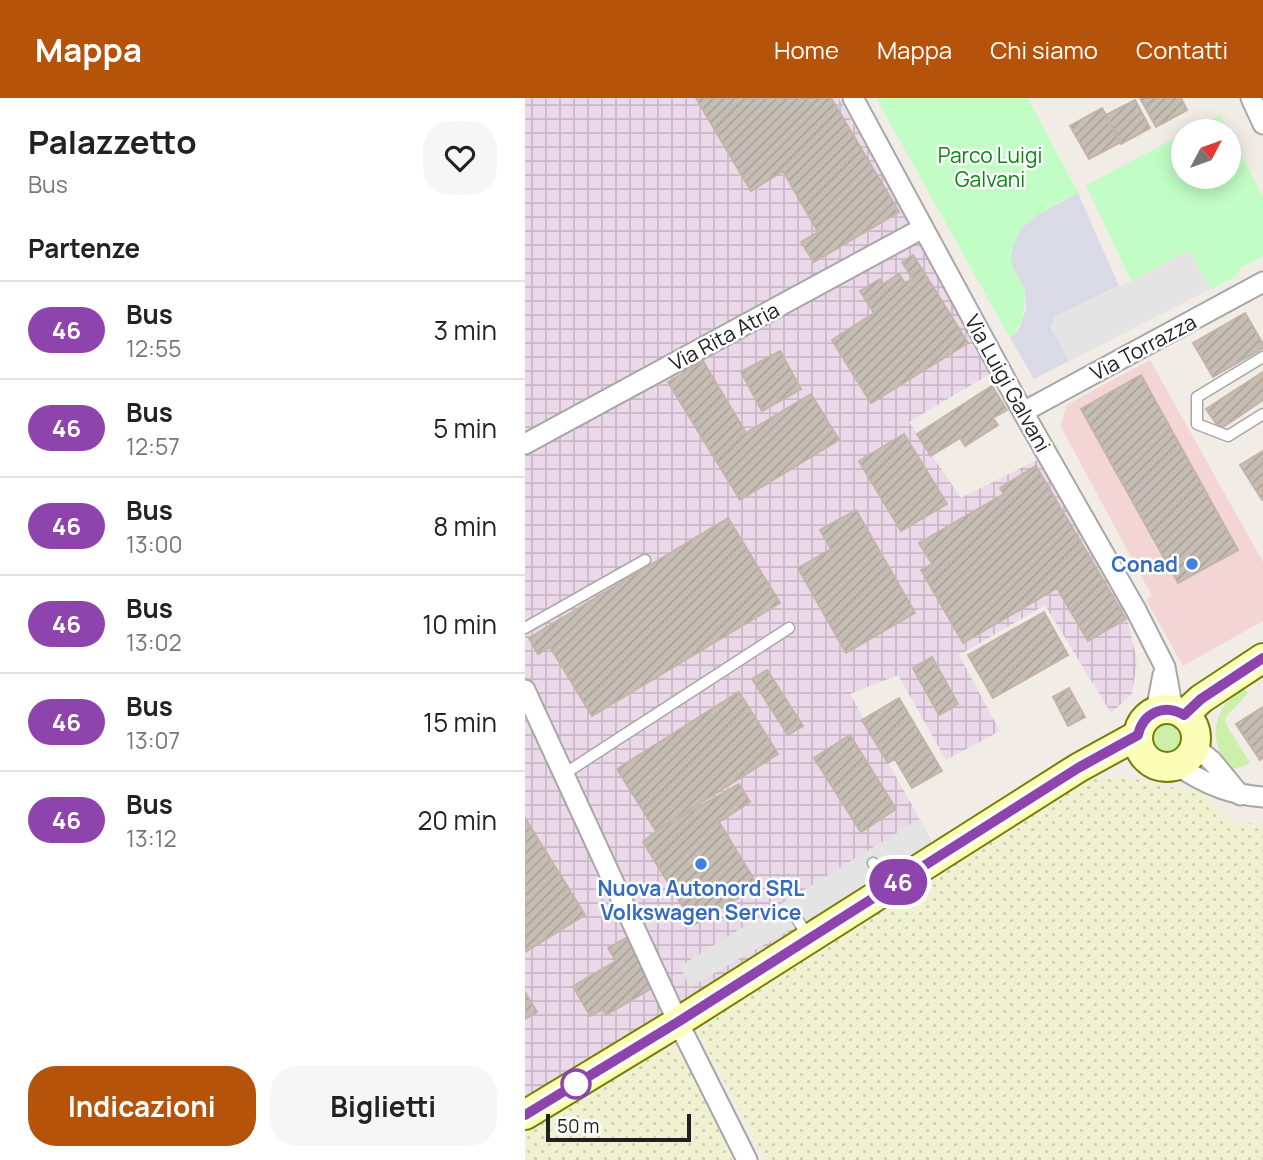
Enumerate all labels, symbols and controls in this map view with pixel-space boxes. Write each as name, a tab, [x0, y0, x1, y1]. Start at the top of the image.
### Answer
text: Mappa	[35, 27, 142, 72]
text: Home	[774, 33, 839, 66]
text: Mappa	[877, 33, 952, 66]
text: Chi siamo	[990, 33, 1098, 66]
text: Contatti	[1136, 33, 1228, 66]
text: Palazzetto	[28, 119, 197, 164]
north arrow	[1171, 119, 1241, 189]
map controls	[1171, 119, 1241, 189]
button: heart	[423, 121, 497, 195]
park label: Parco Luigi Galvani	[938, 141, 1042, 193]
text: Bus	[28, 168, 68, 200]
text: Partenze	[28, 230, 140, 266]
street label: Via Rita Atria	[664, 295, 784, 377]
text: Bus	[126, 296, 173, 332]
street label: Via Torrazza	[1085, 307, 1201, 387]
street label: Via Luigi Galvani	[959, 309, 1057, 457]
text: 3 min	[434, 312, 497, 348]
text: 46	[52, 313, 81, 346]
text: 12:55	[126, 332, 182, 364]
text: Bus	[126, 394, 173, 430]
text: 5 min	[433, 410, 497, 446]
text: 46	[52, 411, 81, 444]
text: 12:57	[126, 430, 180, 462]
text: Bus	[126, 492, 173, 528]
text: 8 min	[433, 508, 497, 544]
text: 46	[52, 509, 81, 542]
text: 13:00	[126, 528, 183, 560]
place label: Conad	[1111, 550, 1178, 578]
marker: Conad	[1184, 556, 1200, 572]
text: Bus	[126, 590, 173, 626]
text: 10 min	[422, 606, 497, 642]
text: 46	[52, 607, 81, 640]
text: 13:02	[126, 626, 182, 658]
text: Bus	[126, 688, 173, 724]
text: 15 min	[423, 704, 497, 740]
text: 46	[52, 705, 81, 738]
text: 13:07	[126, 724, 180, 756]
text: Bus	[126, 786, 173, 822]
text: 20 min	[418, 802, 497, 838]
text: 46	[52, 803, 81, 836]
text: 13:12	[126, 822, 177, 854]
marker: Nuova Autonord SRL Volkswagen Service	[693, 856, 709, 872]
line badge: 46	[867, 859, 929, 905]
text: 46	[883, 865, 913, 898]
place label: Nuova Autonord SRL Volkswagen Service	[598, 874, 804, 926]
button: Indicazioni	[28, 1066, 256, 1146]
button: Biglietti	[270, 1066, 497, 1146]
unlabelled marker	[561, 1069, 591, 1099]
scale bar	[546, 1111, 691, 1143]
text: 50 m	[557, 1113, 599, 1139]

